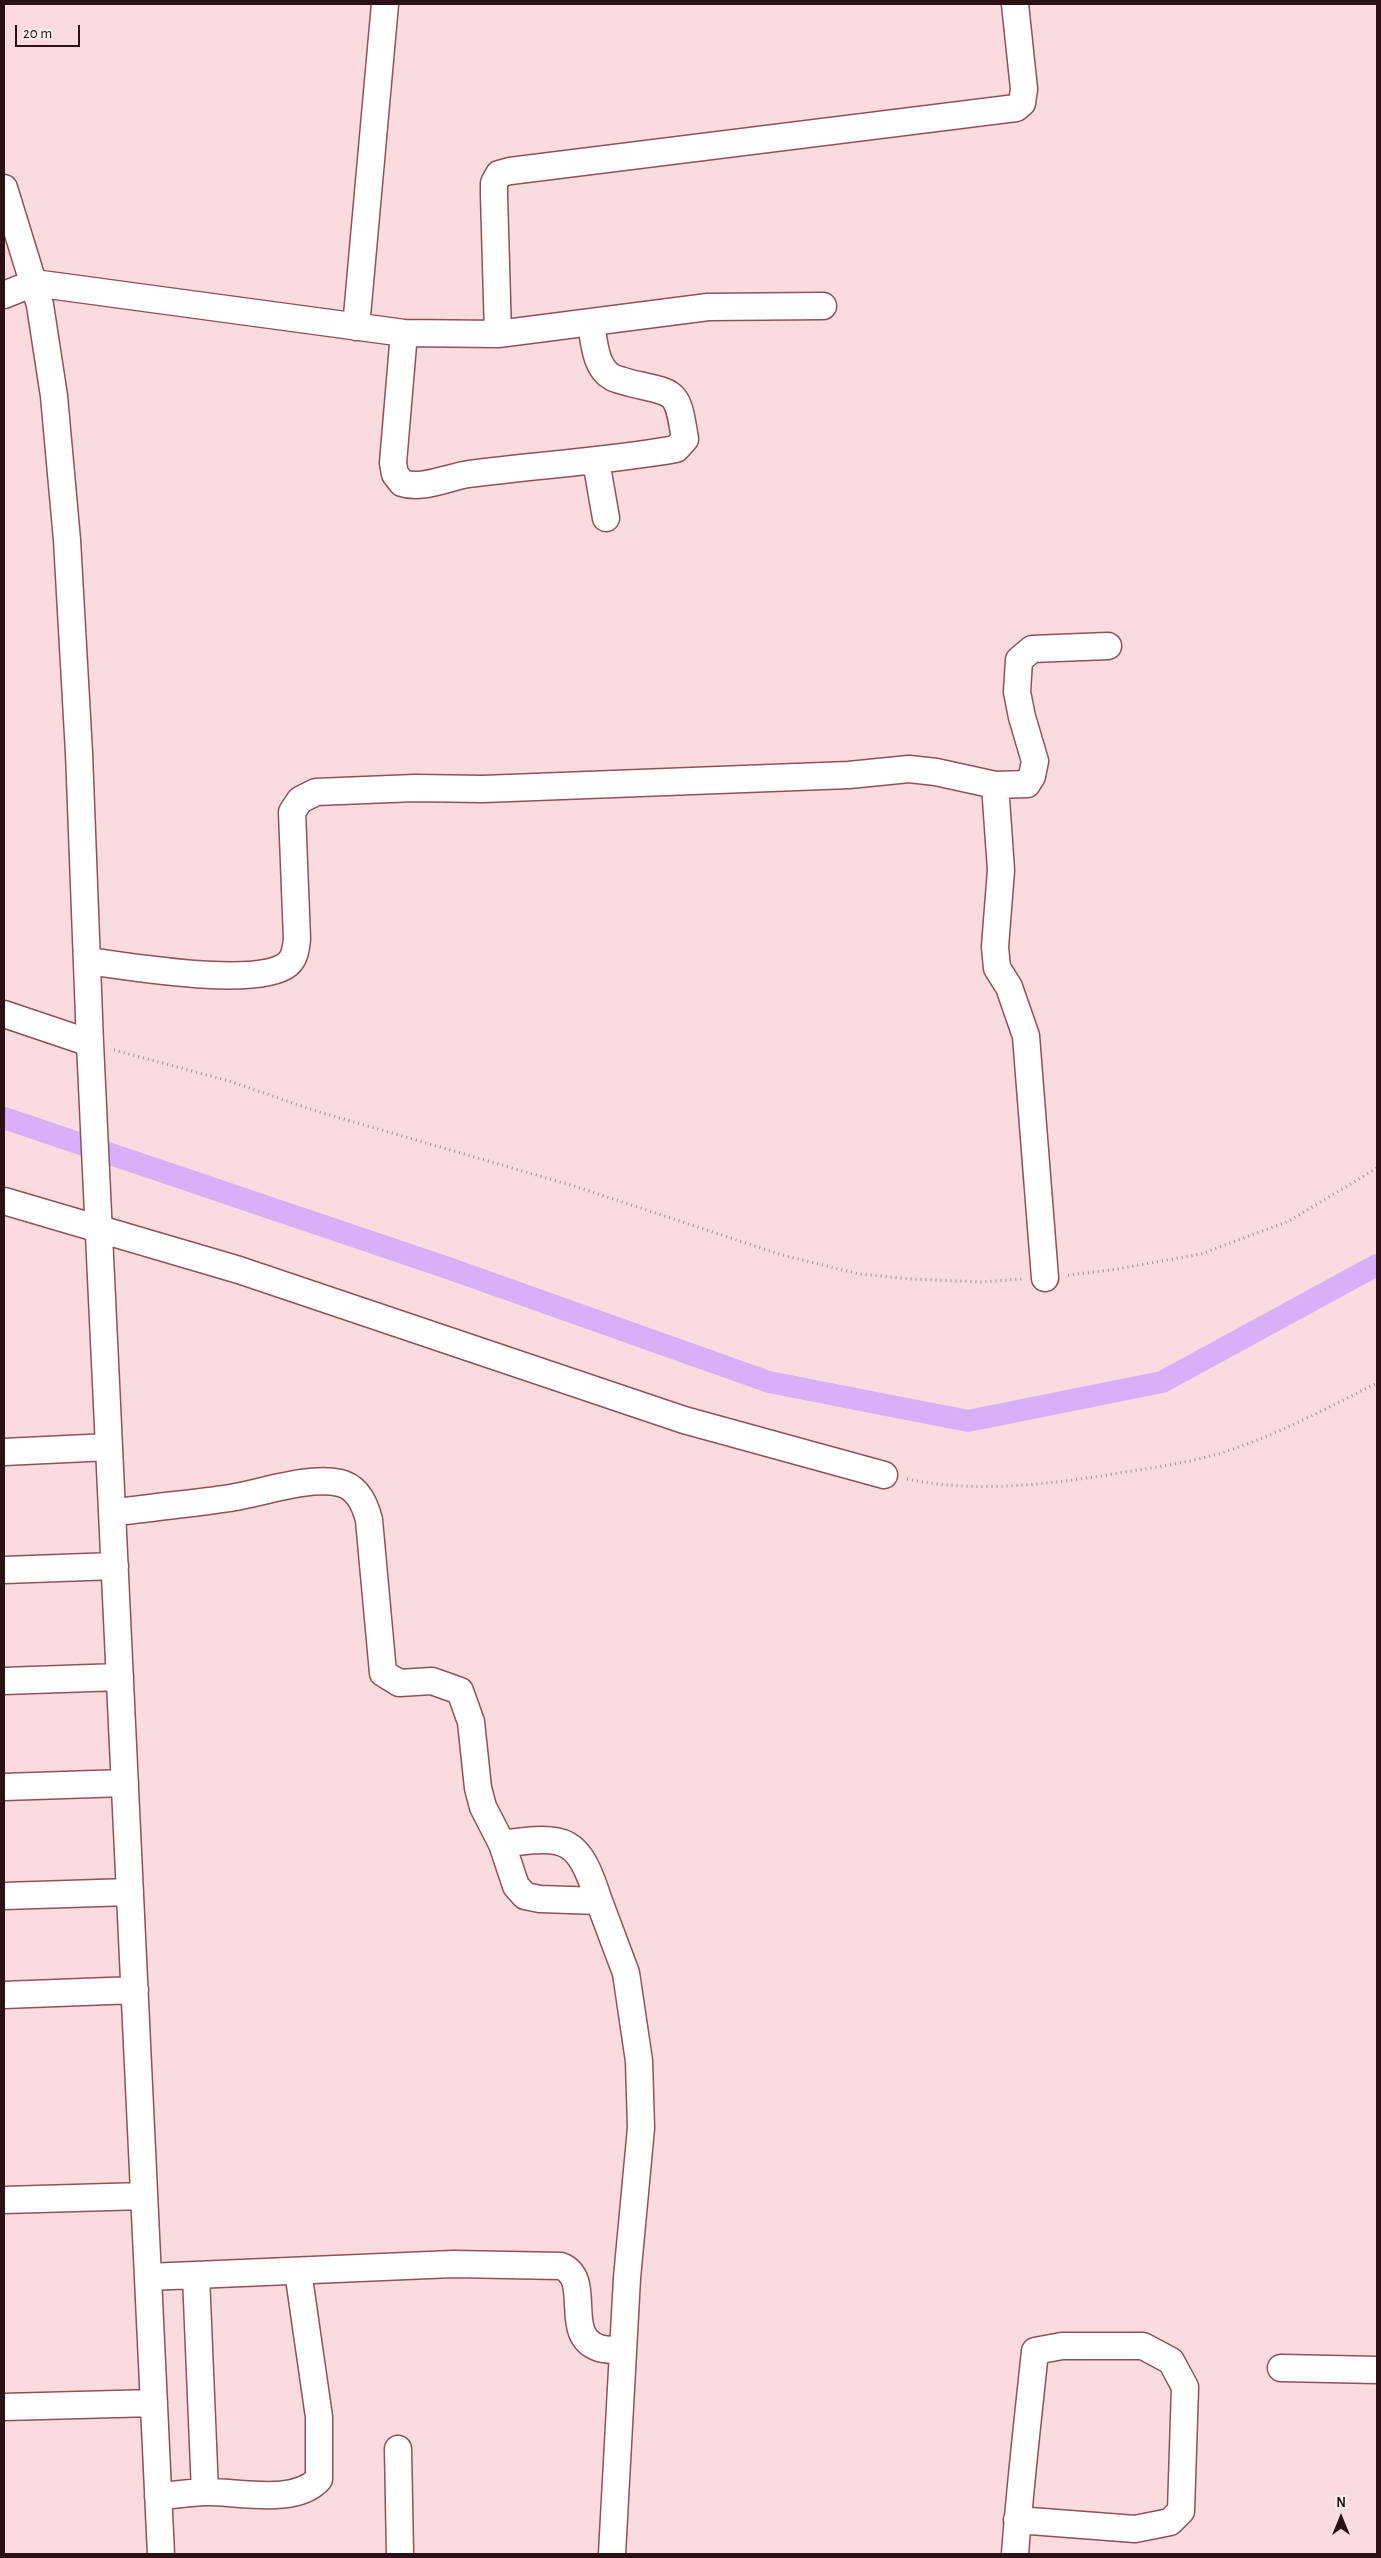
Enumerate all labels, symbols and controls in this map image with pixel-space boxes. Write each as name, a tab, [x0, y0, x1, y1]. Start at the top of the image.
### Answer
scale bar	[18, 15, 82, 47]
text: 20 m	[23, 26, 52, 41]
north arrow	[1316, 2493, 1366, 2543]
text: N	[1336, 2496, 1346, 2510]

